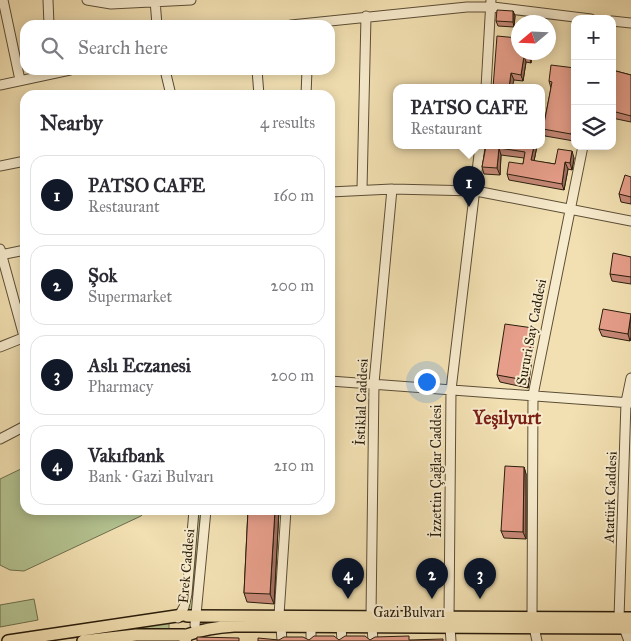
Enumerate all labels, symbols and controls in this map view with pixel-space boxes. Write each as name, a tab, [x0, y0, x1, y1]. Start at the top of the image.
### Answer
north arrow	[511, 15, 556, 60]
map controls	[571, 15, 616, 150]
button: +	[571, 15, 616, 60]
search box	[20, 20, 335, 75]
icon: search	[38, 34, 66, 62]
text: Search here	[78, 36, 168, 59]
button: −	[571, 60, 616, 105]
popup	[393, 84, 545, 149]
text: PATSO CAFE	[411, 96, 528, 119]
button: layers	[571, 105, 616, 150]
text: Nearby	[40, 110, 103, 136]
text: 4 results	[260, 113, 315, 132]
text: Restaurant	[411, 119, 482, 138]
pin: 1	[453, 166, 485, 207]
text: PATSO CAFE	[88, 174, 205, 197]
text: 1	[54, 186, 60, 205]
text: 160 m	[273, 186, 314, 205]
text: Restaurant	[88, 197, 160, 216]
text: Şok	[88, 264, 117, 287]
text: 2	[53, 276, 61, 295]
text: 200 m	[271, 276, 314, 295]
street label: Sururi Say Caddesi	[513, 277, 550, 387]
text: Supermarket	[88, 287, 172, 306]
text: Aslı Eczanesi	[88, 354, 191, 377]
street label: İstiklal Caddesi	[350, 358, 372, 446]
text: 3	[54, 366, 60, 385]
text: 200 m	[271, 366, 314, 385]
your location	[414, 369, 440, 395]
text: Pharmacy	[88, 377, 153, 396]
street label: İzzettin Çağlar Caddesi	[427, 404, 445, 538]
district label: Yeşilyurt	[472, 406, 542, 430]
text: Vakıfbank	[88, 444, 165, 467]
street label: Atatürk Caddesi	[600, 451, 621, 544]
text: 4	[53, 456, 61, 475]
text: 210 m	[274, 456, 314, 475]
text: Bank · Gazi Bulvarı	[88, 467, 214, 486]
street label: Erek Caddesi	[175, 528, 198, 604]
pin: 4	[332, 558, 364, 599]
pin: 2	[416, 558, 448, 599]
pin: 3	[464, 558, 496, 599]
street label: Gazi Bulvarı	[373, 604, 445, 621]

